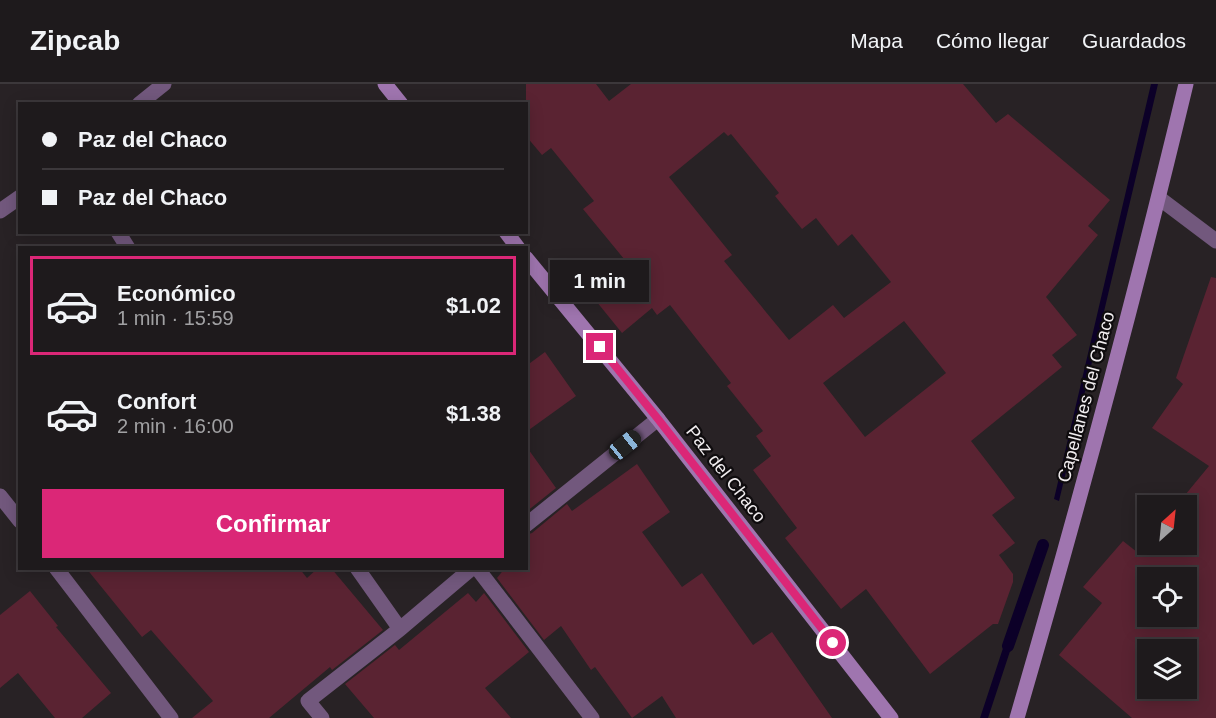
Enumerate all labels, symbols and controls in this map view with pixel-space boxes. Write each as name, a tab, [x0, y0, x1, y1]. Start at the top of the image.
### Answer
text: Zipcab	[30, 25, 120, 56]
text: Mapa	[850, 29, 903, 52]
text: Cómo llegar	[936, 29, 1049, 52]
text: Guardados	[1082, 29, 1186, 52]
text: Paz del Chaco	[78, 127, 227, 152]
text: Paz del Chaco	[78, 185, 227, 210]
callout: 1 min	[550, 260, 650, 302]
text: 1 min	[573, 270, 626, 292]
icon: car	[45, 279, 99, 333]
text: Económico	[117, 281, 236, 306]
text: $1.02	[446, 293, 501, 318]
text: 1 min · 15:59	[117, 307, 234, 329]
street label: Capellanes del Chaco	[1054, 309, 1118, 485]
route end	[586, 333, 613, 360]
icon: car	[45, 387, 99, 441]
text: Confort	[117, 389, 196, 414]
text: $1.38	[446, 401, 501, 426]
text: 2 min · 16:00	[117, 415, 234, 437]
street label: Paz del Chaco	[682, 422, 770, 526]
car	[605, 427, 645, 463]
button: Confirmar	[42, 489, 504, 558]
north arrow	[1137, 495, 1197, 555]
map controls	[1137, 495, 1197, 699]
button: locate	[1137, 567, 1197, 627]
route start	[819, 629, 846, 656]
button: layers	[1137, 639, 1197, 699]

